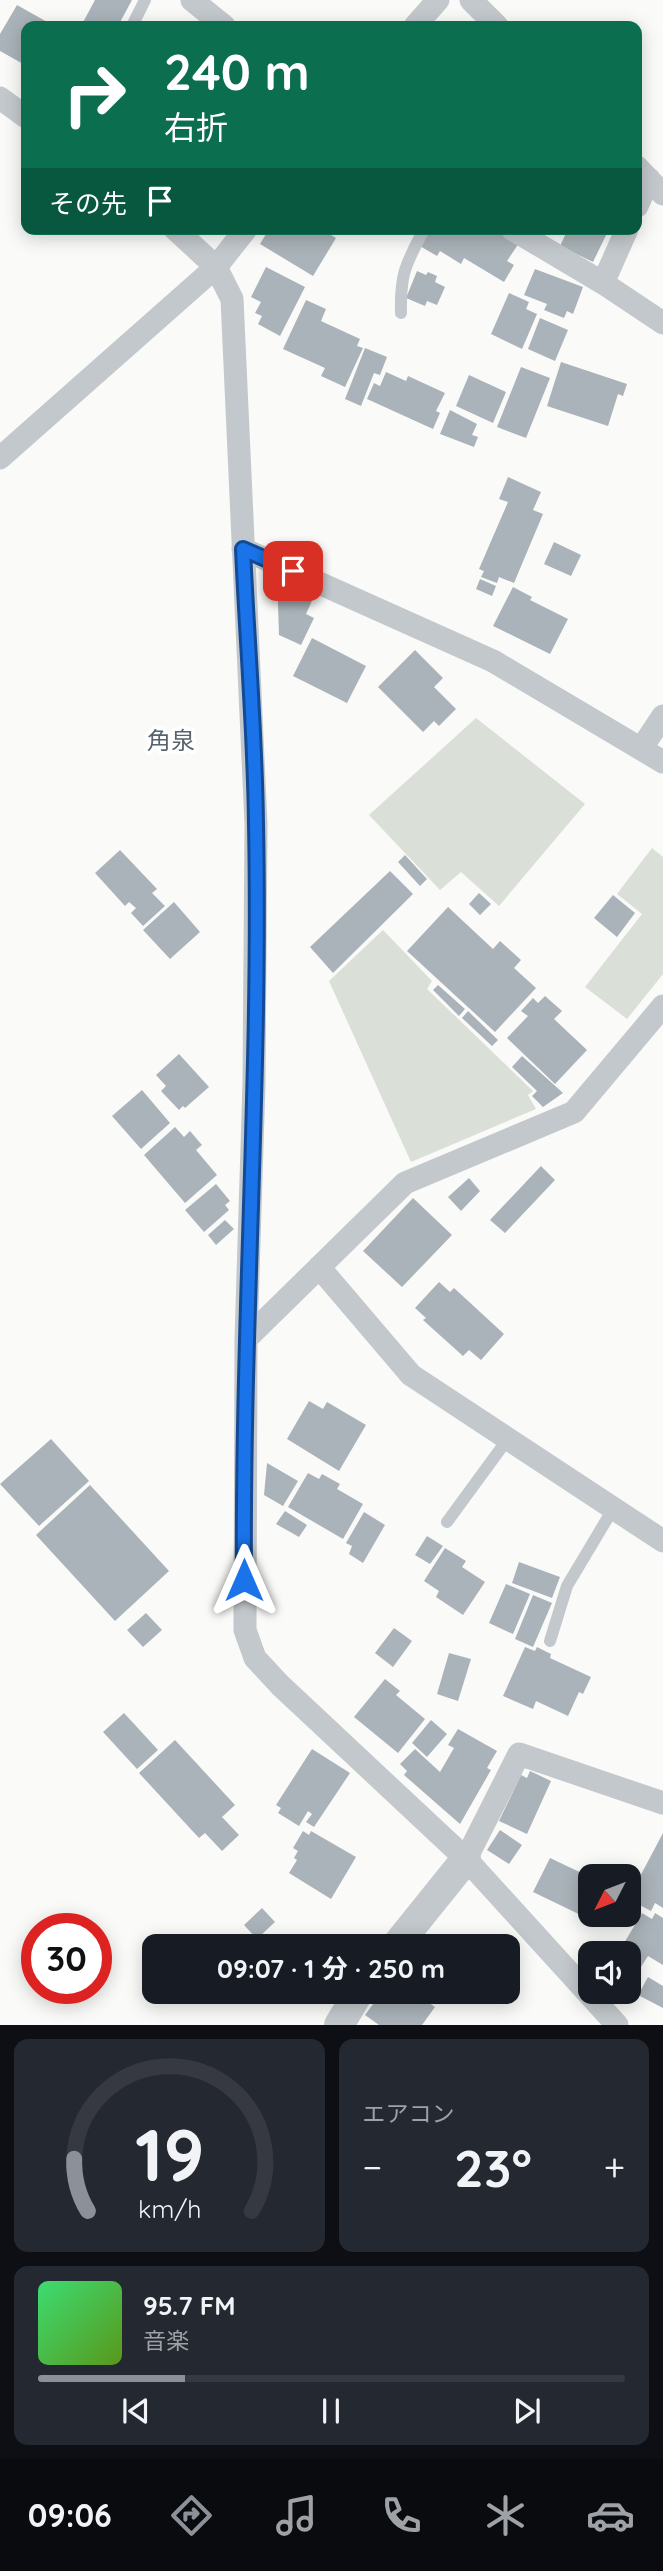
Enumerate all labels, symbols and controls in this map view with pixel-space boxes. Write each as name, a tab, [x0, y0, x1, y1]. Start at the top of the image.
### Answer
text: 240 m	[164, 41, 310, 102]
icon: right	[49, 49, 140, 140]
text: 右折	[164, 107, 228, 147]
icon: arrive	[141, 182, 179, 220]
text: その先	[49, 187, 127, 220]
pin	[263, 541, 323, 601]
icon: arrive	[274, 552, 312, 590]
district label: 角泉	[147, 725, 195, 755]
position arrow	[207, 1543, 281, 1617]
north arrow	[578, 1864, 640, 1927]
map controls	[578, 1864, 641, 2004]
speed limit sign: 30	[21, 1913, 112, 2004]
button: sound	[578, 1941, 641, 2004]
text: 09:07 · 1 分 · 250 m	[217, 1952, 445, 1985]
text: エアコン	[363, 2099, 455, 2128]
text: 19	[134, 2109, 204, 2200]
text: 23°	[454, 2135, 532, 2200]
text: −	[363, 2143, 382, 2191]
text: +	[604, 2143, 625, 2191]
text: km/h	[138, 2193, 201, 2224]
text: 95.7 FM	[143, 2289, 236, 2322]
text: 音楽	[143, 2326, 189, 2355]
icon: previous	[117, 2392, 155, 2430]
icon: pause	[312, 2392, 350, 2430]
icon: next	[508, 2392, 546, 2430]
icon: directions	[167, 2491, 216, 2540]
icon: music	[272, 2491, 321, 2540]
icon: phone	[377, 2491, 426, 2540]
icon: climate	[481, 2491, 530, 2540]
icon: car	[586, 2491, 635, 2540]
text: 09:06	[28, 2495, 112, 2535]

